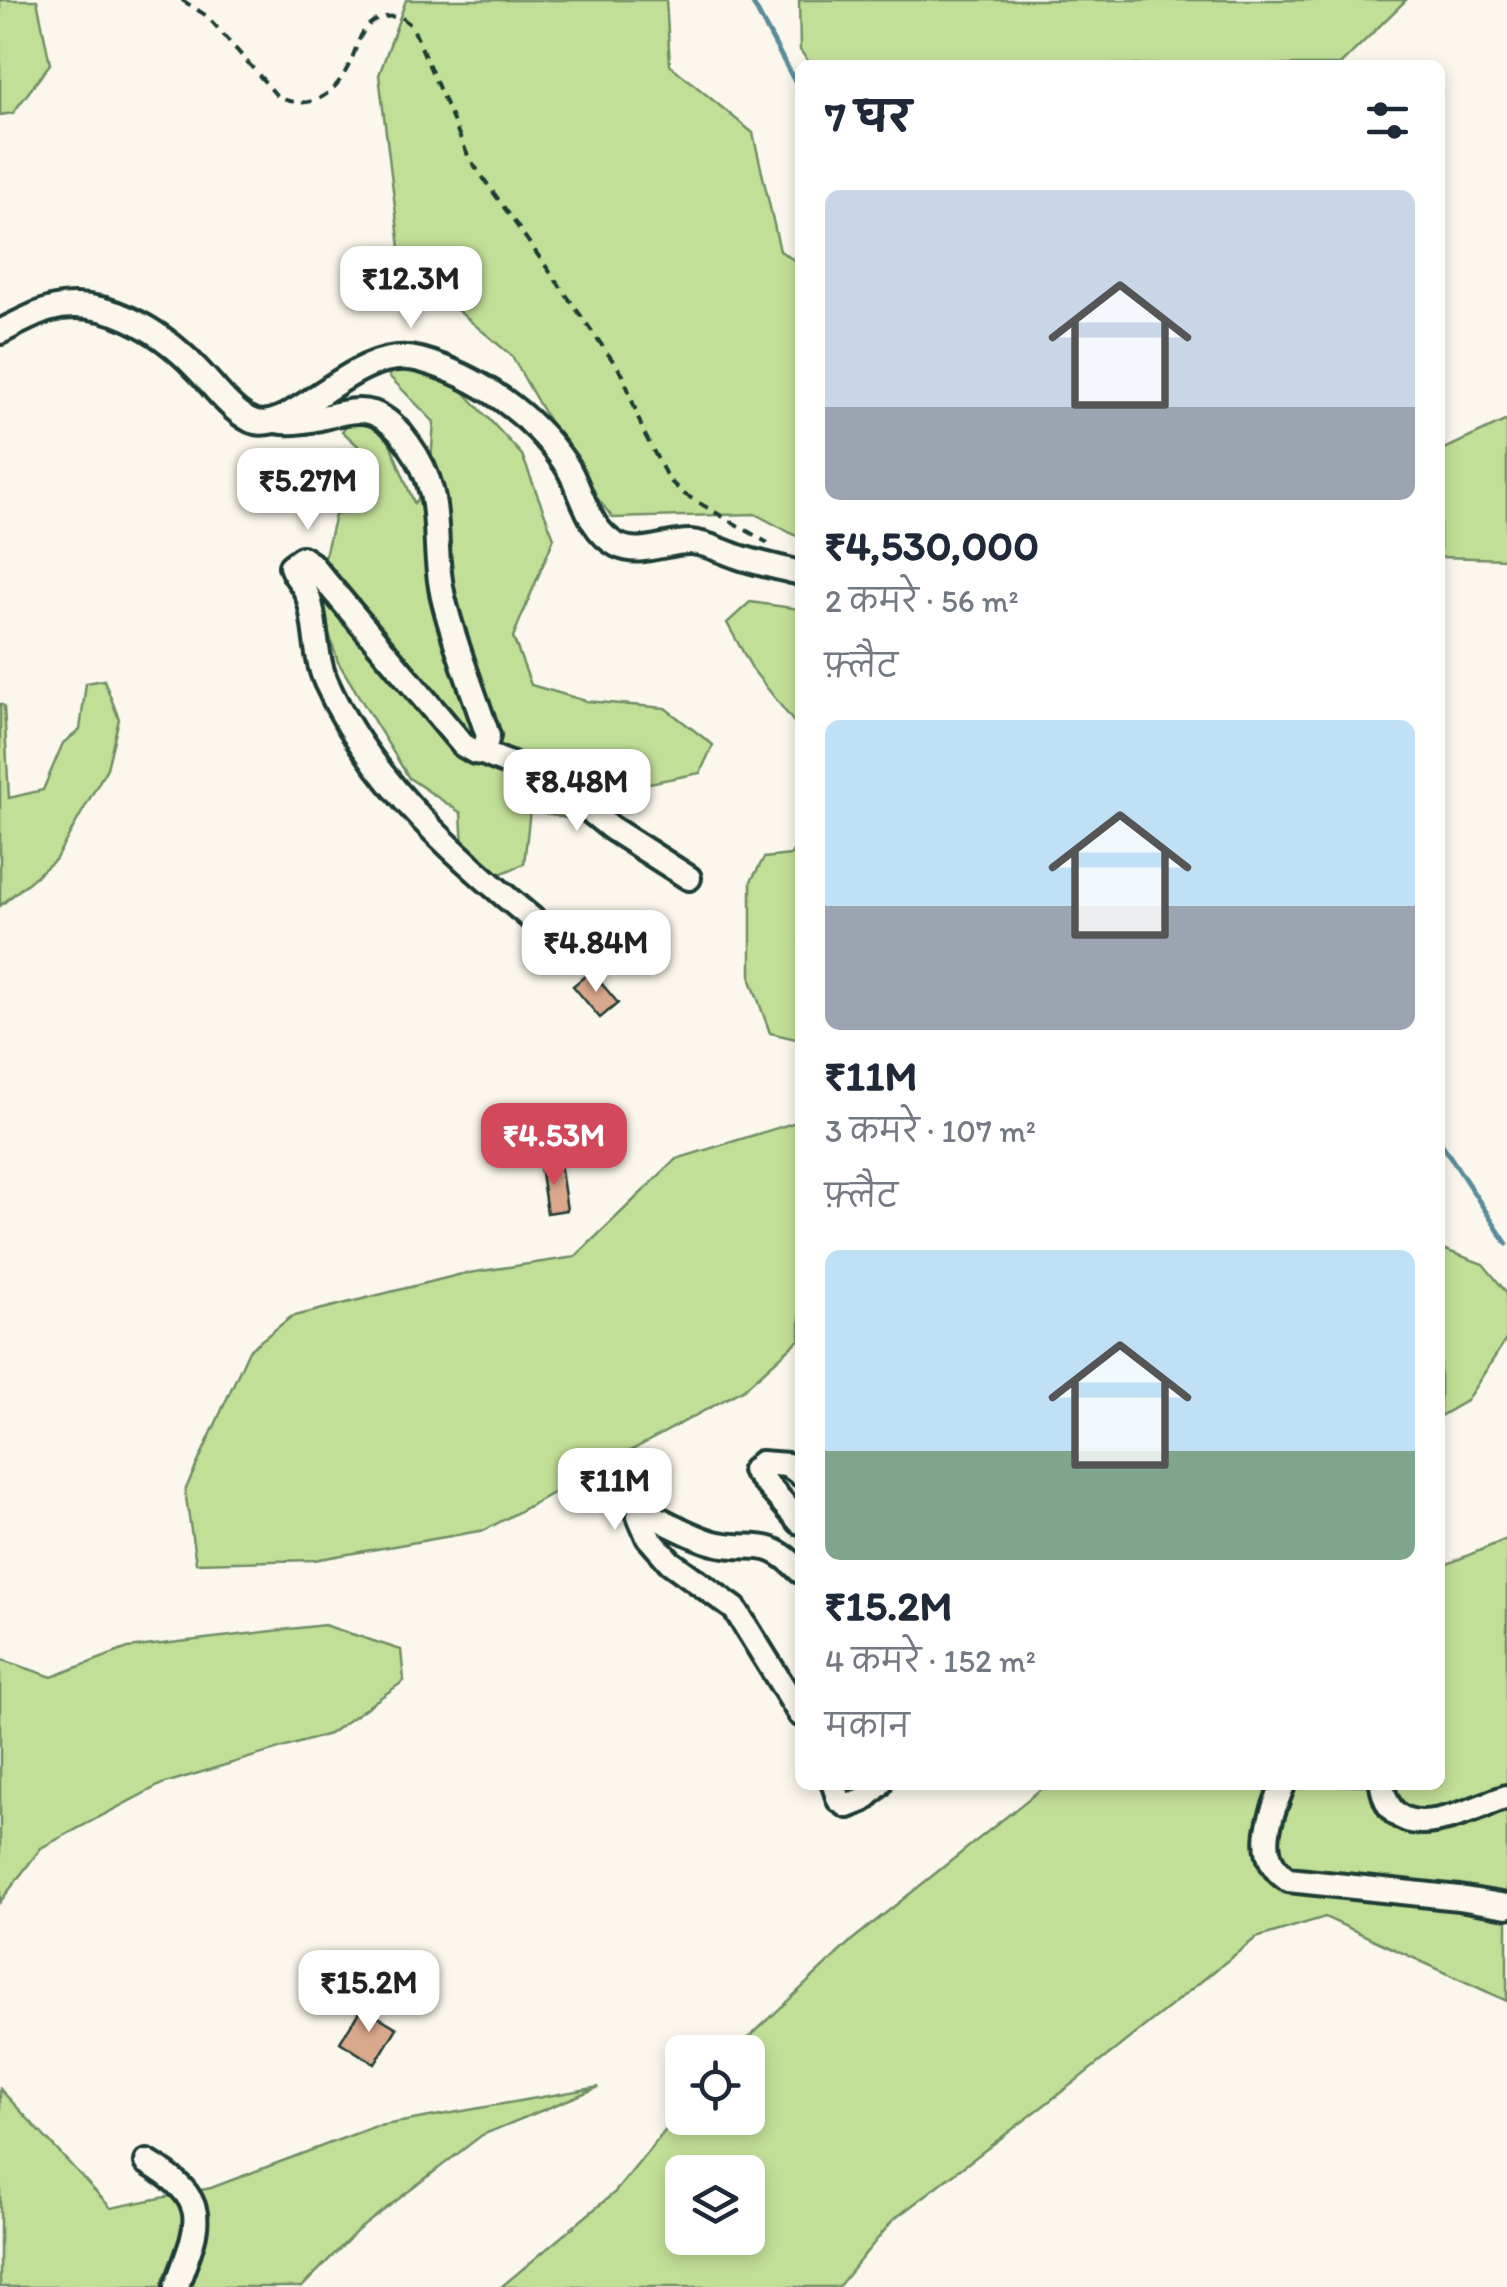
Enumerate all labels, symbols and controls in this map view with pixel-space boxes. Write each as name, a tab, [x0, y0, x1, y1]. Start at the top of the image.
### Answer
text: 7 घर	[825, 91, 911, 142]
icon: filters	[1360, 93, 1415, 148]
pin: ₹12.3M	[330, 246, 492, 331]
icon: home	[1030, 255, 1210, 435]
text: ₹12.3M	[362, 259, 460, 297]
pin: ₹5.27M	[227, 448, 389, 533]
text: ₹5.27M	[259, 461, 357, 499]
text: ₹4,530,000	[825, 520, 1039, 571]
text: 2 कमरे · 56 m²	[825, 582, 1019, 620]
text: फ़्लैट	[825, 647, 898, 685]
pin: ₹8.48M	[496, 749, 658, 834]
text: ₹8.48M	[526, 762, 628, 800]
icon: home	[1030, 785, 1210, 965]
pin: ₹4.84M	[515, 910, 677, 995]
text: ₹4.84M	[544, 923, 648, 961]
text: ₹11M	[825, 1050, 917, 1101]
pin: ₹4.53M	[473, 1103, 635, 1188]
text: 3 कमरे · 107 m²	[825, 1112, 1036, 1150]
text: ₹4.53M	[503, 1116, 605, 1154]
text: फ़्लैट	[825, 1177, 898, 1215]
icon: home	[1030, 1315, 1210, 1495]
pin: ₹11M	[556, 1448, 674, 1533]
text: ₹11M	[580, 1461, 650, 1499]
text: ₹15.2M	[825, 1580, 952, 1631]
text: 4 कमरे · 152 m²	[825, 1642, 1036, 1680]
text: मकान	[825, 1707, 910, 1745]
pin: ₹15.2M	[288, 1950, 450, 2035]
text: ₹15.2M	[320, 1963, 418, 2001]
map controls	[665, 2035, 765, 2255]
button: locate	[665, 2035, 765, 2135]
button: layers	[665, 2155, 765, 2255]

